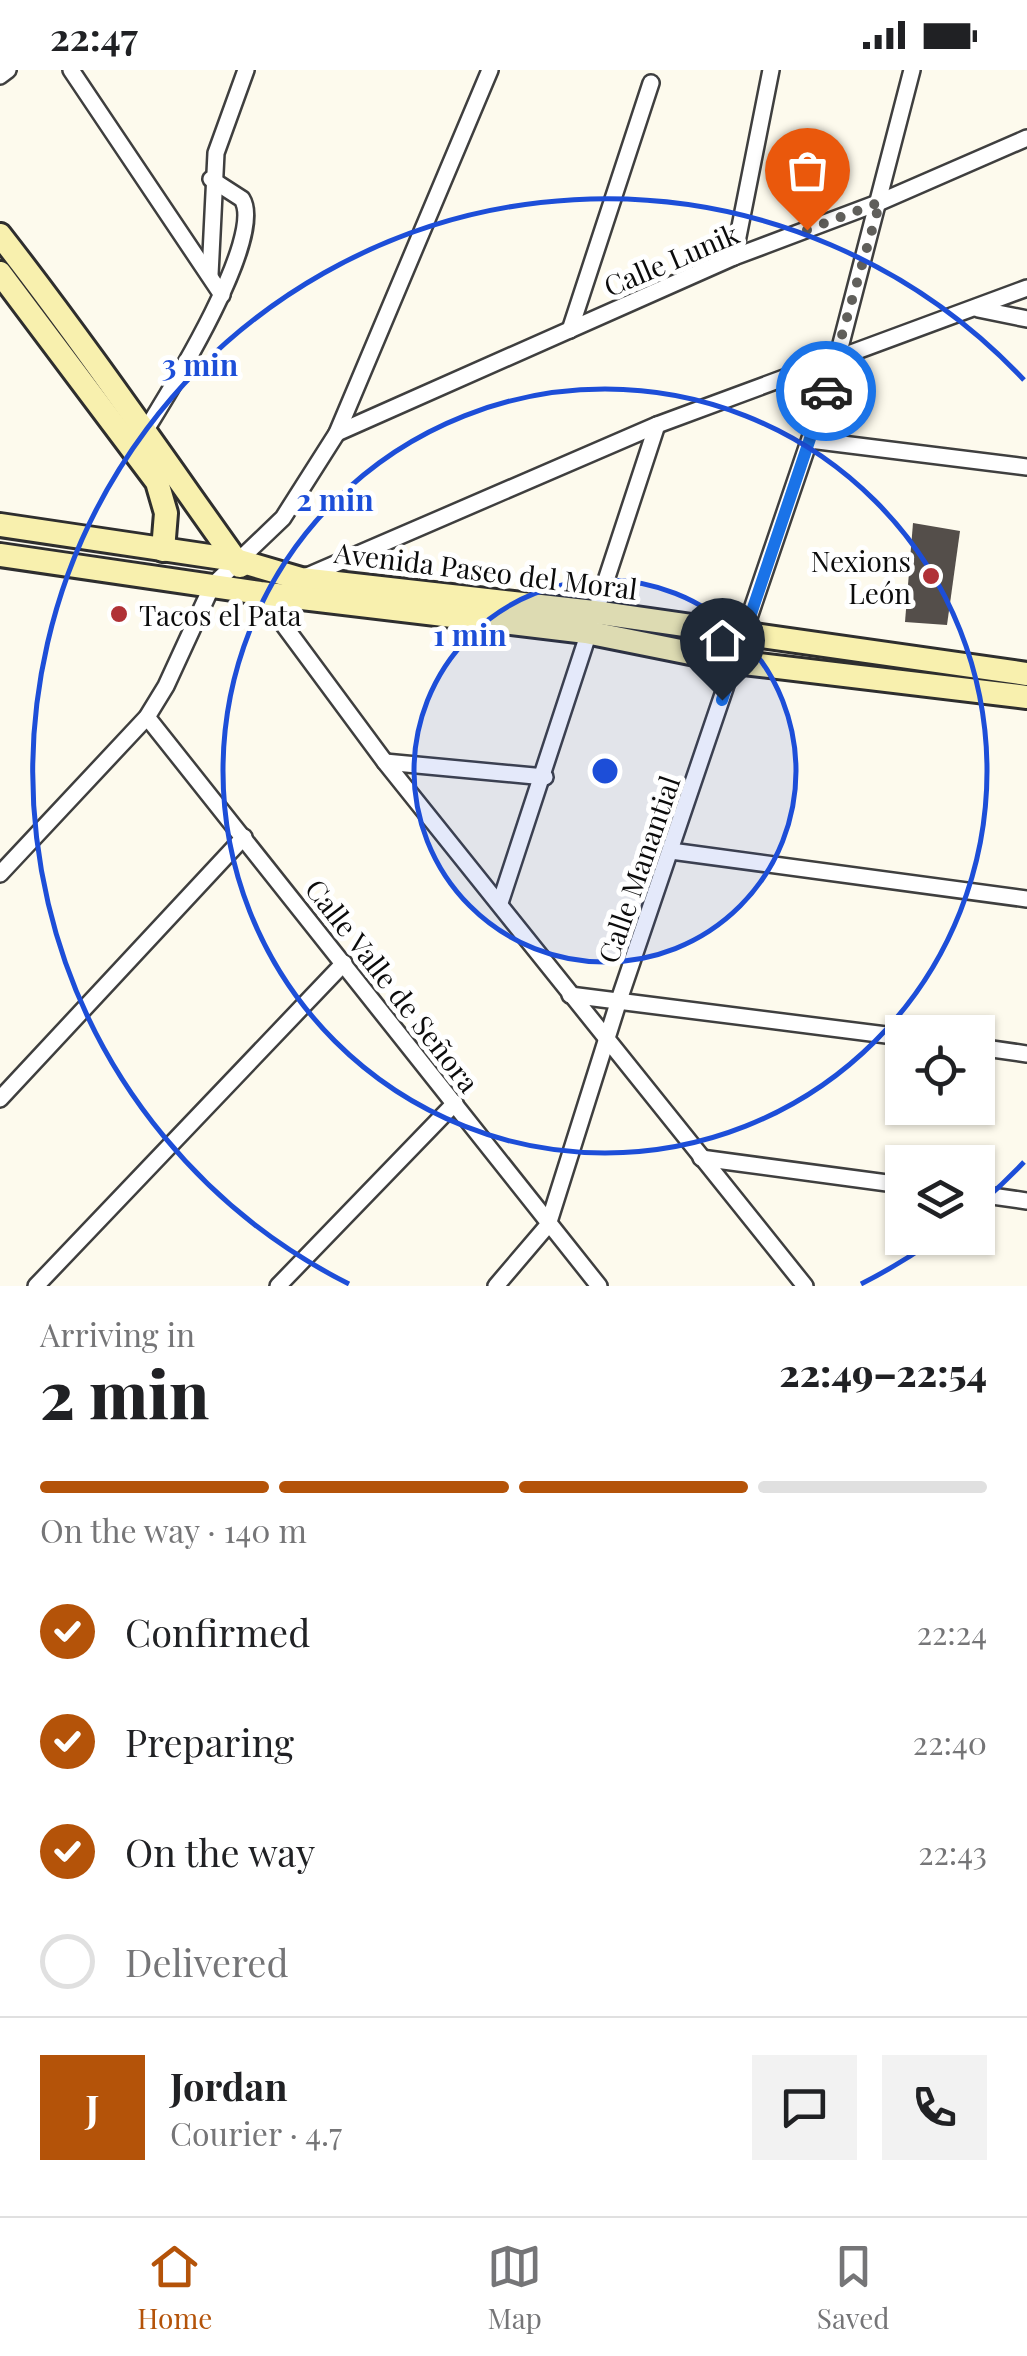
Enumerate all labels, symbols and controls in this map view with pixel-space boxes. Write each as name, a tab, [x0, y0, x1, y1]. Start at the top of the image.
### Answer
text: 22:47	[50, 10, 138, 61]
pin	[765, 128, 850, 231]
icon: bag	[780, 143, 835, 198]
street label: Calle Lunik	[598, 214, 745, 304]
courier	[776, 341, 876, 441]
text: 3 min	[162, 344, 239, 384]
icon: car	[799, 364, 854, 419]
text: 2 min	[296, 479, 374, 519]
street label: Avenida Paseo del Moral	[331, 533, 640, 607]
place label: Nexions León	[811, 542, 911, 611]
marker: Nexions León	[920, 565, 942, 587]
place label: Tacos el Pata	[139, 596, 302, 633]
pin	[680, 598, 765, 701]
marker: Tacos el Pata	[108, 603, 130, 625]
icon: home	[695, 613, 750, 668]
text: 1 min	[433, 614, 507, 654]
centre of rings	[587, 753, 623, 789]
street label: Calle Manantial	[589, 770, 687, 968]
street label: Calle Valle de Señora	[298, 871, 488, 1099]
map controls	[885, 1015, 995, 1255]
button: locate	[885, 1015, 995, 1125]
button: layers	[885, 1145, 995, 1255]
text: Arriving in	[40, 1312, 195, 1355]
text: 22:49–22:54	[779, 1346, 987, 1397]
text: 2 min	[40, 1349, 209, 1435]
text: On the way · 140 m	[40, 1508, 307, 1551]
icon: check	[40, 1604, 95, 1659]
text: Confirmed	[125, 1606, 310, 1657]
text: 22:24	[917, 1610, 987, 1653]
icon: check	[40, 1714, 95, 1769]
text: Preparing	[125, 1716, 294, 1767]
text: 22:40	[913, 1720, 987, 1763]
icon: check	[40, 1824, 95, 1879]
text: On the way	[125, 1826, 315, 1877]
text: 22:43	[918, 1830, 987, 1873]
text: Delivered	[125, 1936, 289, 1987]
button: chat	[752, 2055, 857, 2160]
button: phone	[882, 2055, 987, 2160]
text: Jordan	[170, 2060, 288, 2111]
text: J	[86, 2082, 99, 2133]
text: Courier · 4.7	[170, 2111, 342, 2154]
tab: Home	[137, 2239, 212, 2336]
tab: Map	[487, 2239, 542, 2336]
tab: Saved	[817, 2239, 890, 2336]

